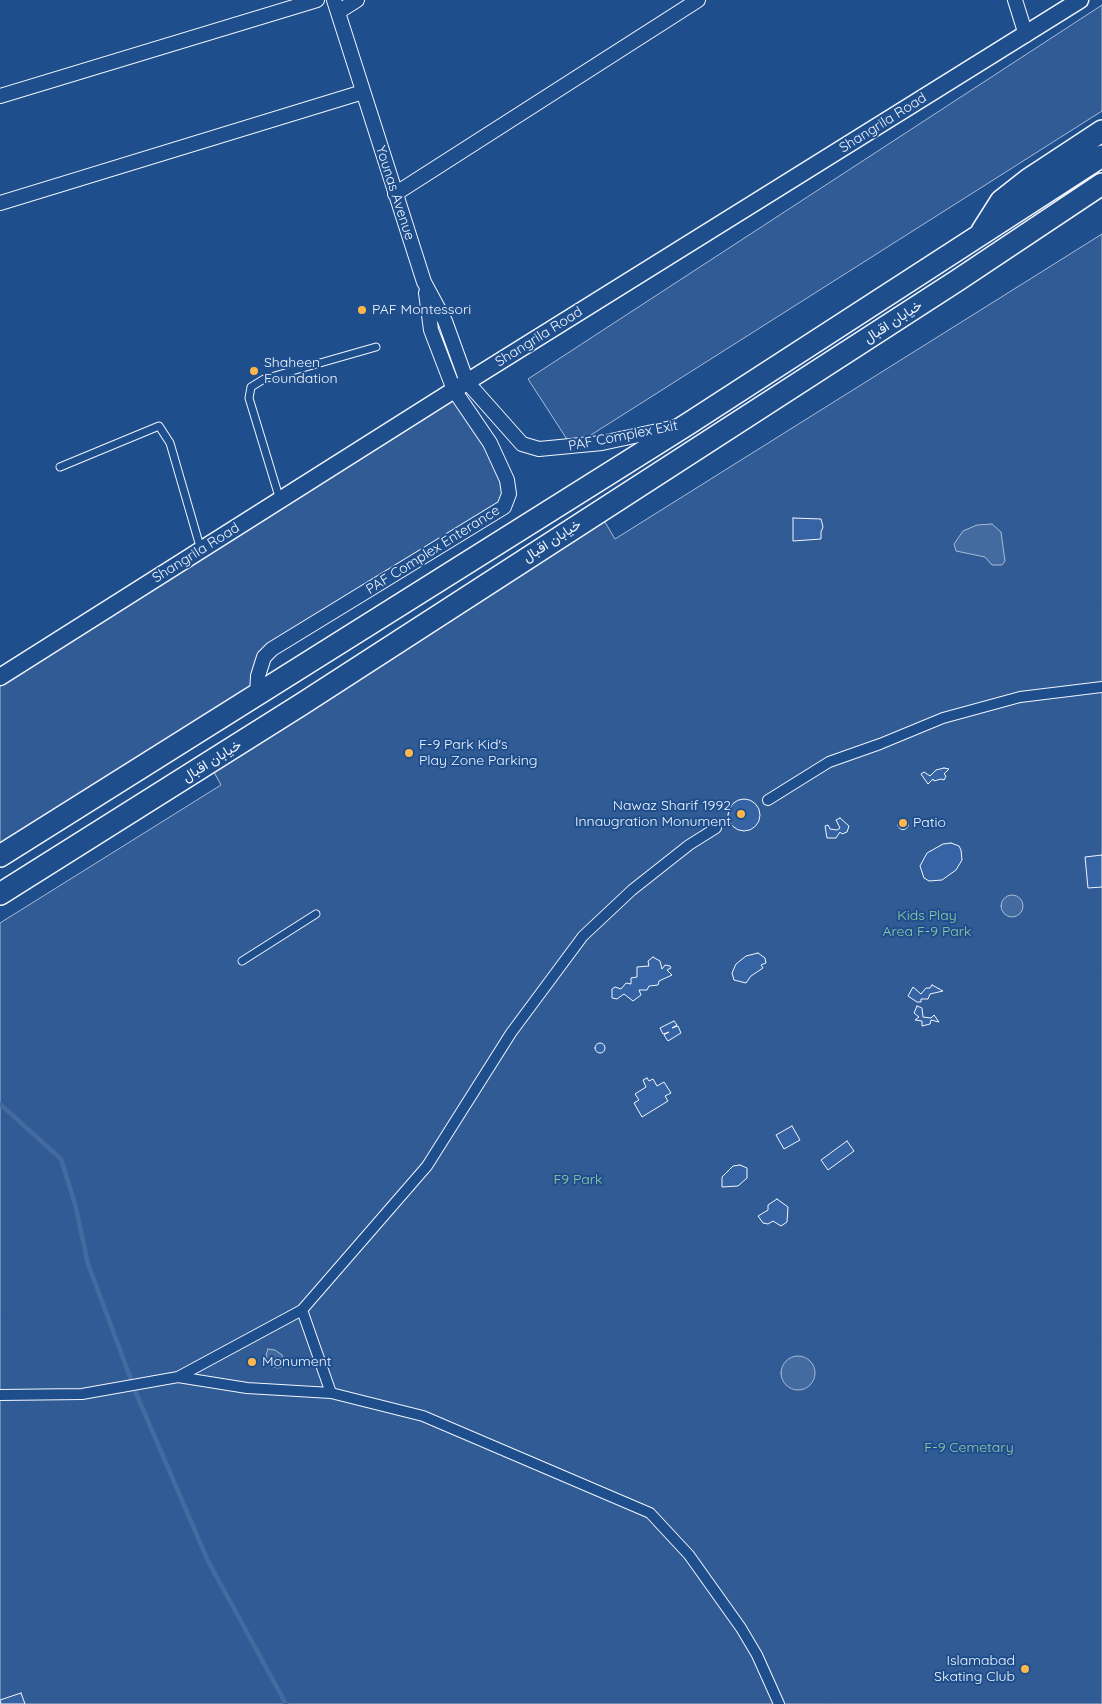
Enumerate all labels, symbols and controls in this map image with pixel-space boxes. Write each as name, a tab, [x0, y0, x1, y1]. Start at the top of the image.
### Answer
street label: Shangrila Road	[836, 89, 930, 157]
street label: Younas Avenue	[372, 144, 418, 242]
street label: خیابان اقبال	[861, 297, 925, 347]
place label: PAF Montessori	[372, 302, 471, 318]
street label: Shangrila Road	[492, 303, 586, 371]
marker: PAF Montessori	[356, 304, 368, 316]
place label: Shaheen Foundation	[264, 355, 337, 388]
marker: Shaheen Foundation	[248, 365, 260, 377]
street label: PAF Complex Exit	[567, 417, 679, 455]
street label: PAF Complex Enterance	[363, 502, 503, 598]
street label: خیابان اقبال	[520, 516, 584, 566]
street label: Shangrila Road	[149, 519, 243, 587]
street label: خیابان اقبال	[179, 736, 245, 786]
place label: F-9 Park Kid's Play Zone Parking	[419, 737, 538, 770]
marker: F-9 Park Kid's Play Zone Parking	[403, 747, 415, 759]
place label: Nawaz Sharif 1992 Innaugration Monument	[575, 798, 731, 830]
marker: Nawaz Sharif 1992 Innaugration Monument	[735, 808, 747, 820]
place label: Patio	[913, 815, 946, 831]
marker: Patio	[897, 817, 909, 829]
park label: Kids Play Area F-9 Park	[882, 908, 972, 940]
park label: F9 Park	[553, 1172, 603, 1188]
place label: Monument	[262, 1354, 332, 1370]
marker: Monument	[246, 1356, 258, 1368]
park label: F-9 Cemetary	[924, 1440, 1014, 1456]
place label: Islamabad Skating Club	[934, 1653, 1015, 1685]
marker: Islamabad Skating Club	[1019, 1663, 1031, 1675]

